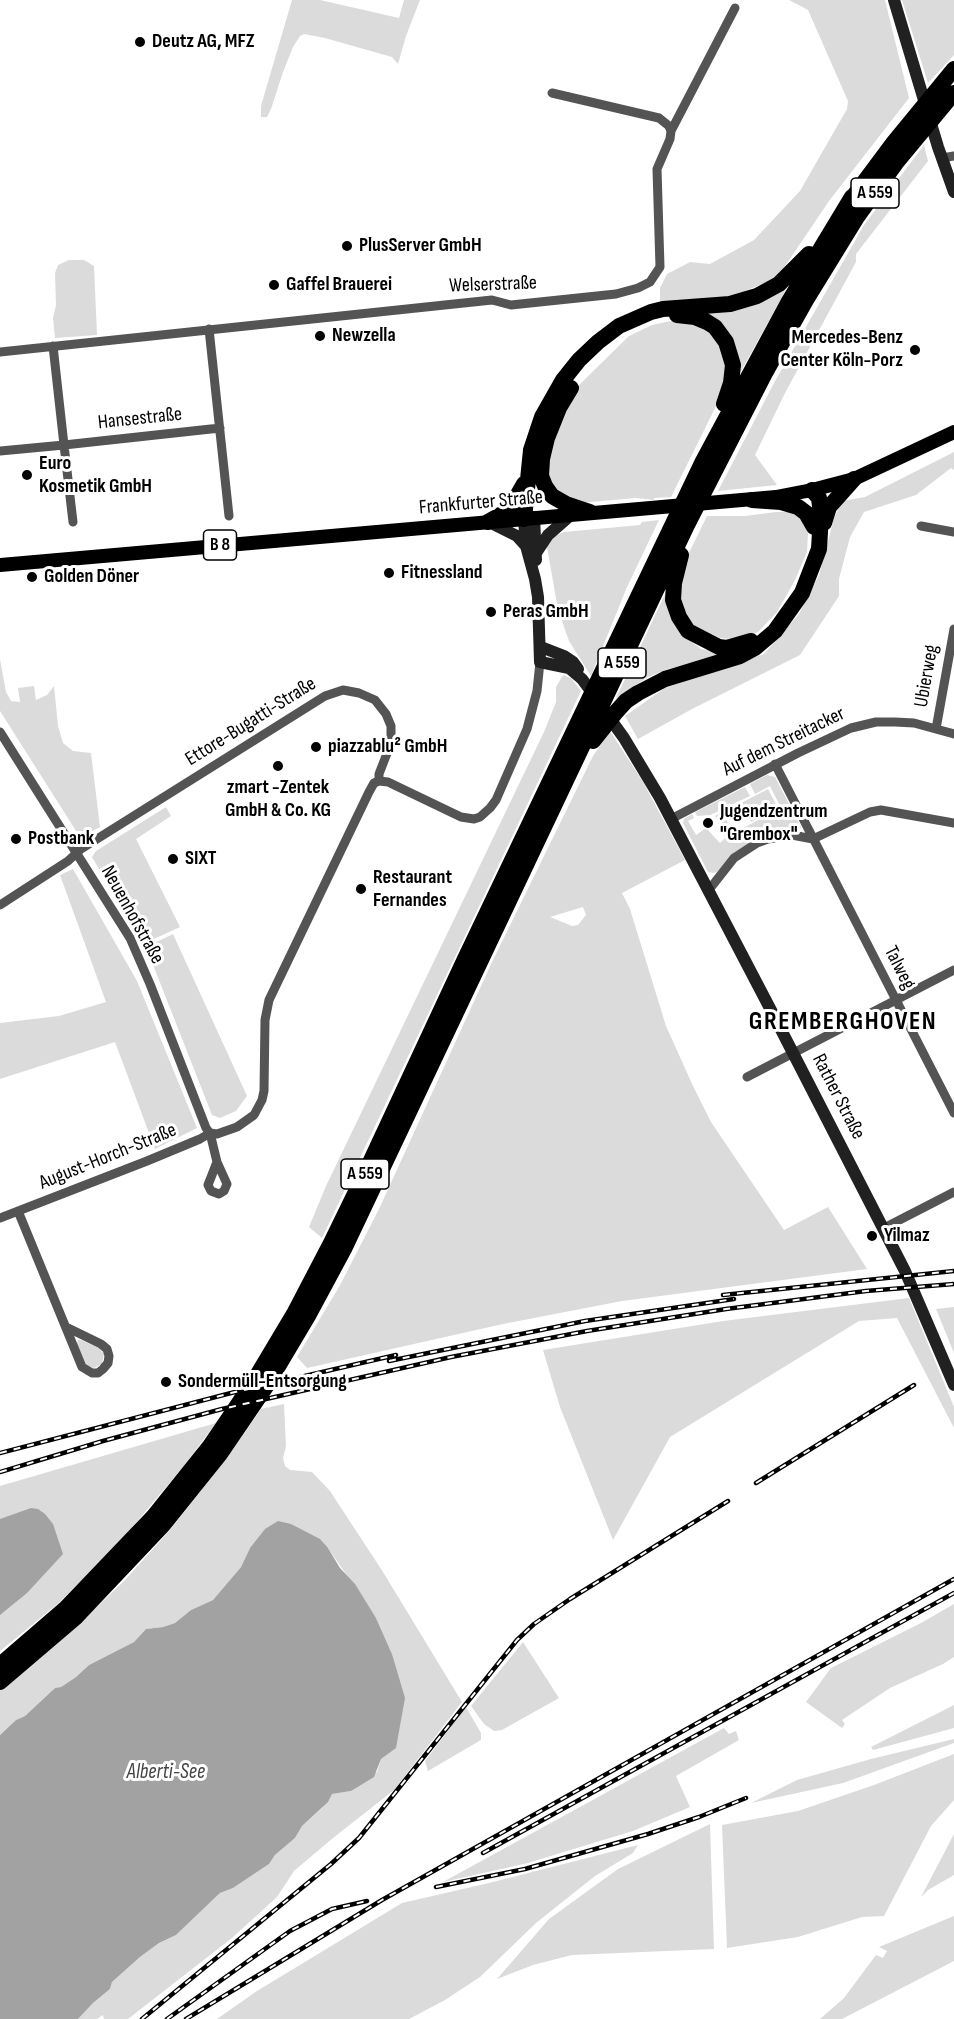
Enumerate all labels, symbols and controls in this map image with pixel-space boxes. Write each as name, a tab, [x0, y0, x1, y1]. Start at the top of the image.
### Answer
place label: Deutz AG, MFZ	[152, 30, 255, 54]
marker: Deutz AG, MFZ	[133, 35, 147, 49]
road number: A 559	[851, 178, 899, 208]
place label: PlusServer GmbH	[359, 234, 482, 258]
marker: PlusServer GmbH	[340, 239, 354, 253]
street label: Welserstraße	[449, 271, 537, 299]
place label: Gaffel Brauerei	[286, 273, 392, 297]
marker: Gaffel Brauerei	[267, 278, 281, 292]
place label: Newzella	[332, 324, 396, 348]
place label: Mercedes-Benz Center Köln-Porz	[780, 326, 903, 373]
marker: Newzella	[313, 329, 327, 343]
marker: Mercedes-Benz Center Köln-Porz	[908, 343, 922, 357]
street label: Hansestraße	[97, 403, 183, 435]
place label: Euro Kosmetik GmbH	[39, 452, 152, 499]
marker: Euro Kosmetik GmbH	[20, 468, 34, 482]
street label: Frankfurter Straße	[418, 486, 544, 520]
road number: B 8	[204, 530, 236, 560]
place label: Fitnessland	[401, 561, 483, 585]
place label: Golden Döner	[44, 565, 139, 589]
marker: Fitnessland	[382, 566, 396, 580]
marker: Golden Döner	[25, 570, 39, 584]
place label: Peras GmbH	[503, 600, 589, 624]
marker: Peras GmbH	[484, 605, 498, 619]
street label: Ubierweg	[910, 643, 944, 709]
road number: A 559	[598, 648, 646, 678]
street label: Ettore-Bugatti-Straße	[181, 672, 321, 772]
street label: Auf dem Streitacker	[719, 702, 849, 782]
place label: piazzablu² GmbH	[328, 735, 447, 759]
marker: piazzablu² GmbH	[309, 740, 323, 754]
marker: zmart -Zentek GmbH & Co. KG	[271, 759, 285, 773]
place label: zmart -Zentek GmbH & Co. KG	[225, 776, 331, 823]
place label: Jugendzentrum "Grembox"	[720, 800, 827, 847]
marker: Jugendzentrum "Grembox"	[701, 816, 715, 830]
place label: Postbank	[28, 827, 94, 851]
marker: Postbank	[9, 832, 23, 846]
place label: SIXT	[185, 847, 217, 871]
marker: SIXT	[166, 852, 180, 866]
street label: Neuenhofstraße	[95, 862, 169, 968]
place label: Restaurant Fernandes	[373, 866, 452, 913]
marker: Restaurant Fernandes	[354, 882, 368, 896]
street label: Talweg	[878, 942, 920, 994]
district label: GREMBERGHOVEN	[749, 1006, 937, 1038]
street label: Rather Straße	[806, 1050, 870, 1144]
street label: August-Horch-Straße	[36, 1119, 180, 1195]
road number: A 559	[341, 1159, 389, 1189]
place label: Yilmaz	[884, 1224, 930, 1248]
marker: Yilmaz	[865, 1229, 879, 1243]
place label: Sondermüll-Entsorgung	[178, 1370, 347, 1394]
marker: Sondermüll-Entsorgung	[159, 1375, 173, 1389]
water label: Alberti-See	[127, 1760, 205, 1786]

